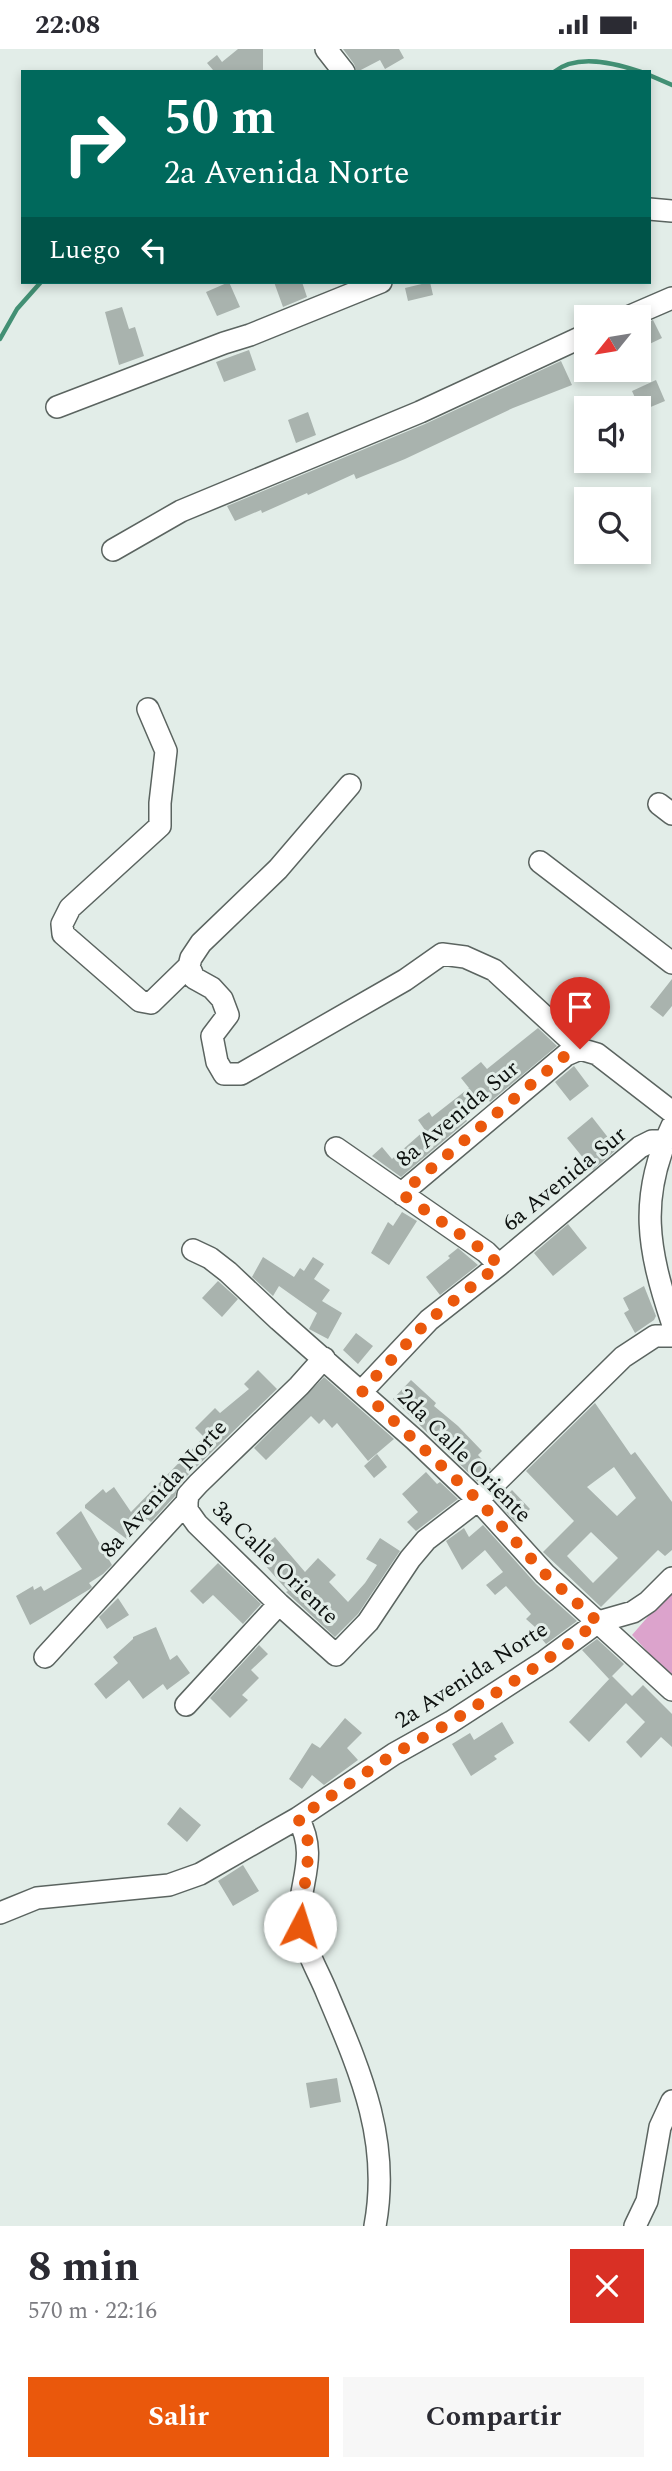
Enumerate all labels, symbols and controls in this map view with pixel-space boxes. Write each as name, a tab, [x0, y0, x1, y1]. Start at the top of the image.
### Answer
text: 22:08	[35, 5, 100, 45]
text: 50 m	[164, 81, 275, 156]
icon: right	[49, 98, 140, 189]
text: 2a Avenida Norte	[164, 149, 410, 198]
text: Luego	[49, 230, 121, 270]
icon: left	[135, 231, 173, 269]
north arrow	[574, 305, 651, 381]
map controls	[574, 305, 651, 564]
button: sound	[574, 396, 651, 473]
button: search	[574, 487, 651, 564]
pin	[550, 977, 610, 1049]
icon: arrive	[561, 988, 599, 1026]
street label: 8a Avenida Sur	[389, 1052, 527, 1176]
street label: 6a Avenida Sur	[495, 1118, 635, 1240]
street label: 2da Calle Oriente	[389, 1381, 539, 1531]
street label: 8a Avenida Norte	[92, 1412, 236, 1566]
street label: 3a Calle Oriente	[203, 1493, 347, 1633]
street label: 2a Avenida Norte	[388, 1613, 555, 1738]
position arrow	[263, 1889, 337, 1963]
text: 8 min	[28, 2236, 140, 2299]
button: close	[570, 2249, 644, 2323]
text: 570 m · 22:16	[28, 2294, 157, 2329]
button: Salir	[28, 2377, 329, 2457]
button: Compartir	[343, 2377, 644, 2457]

